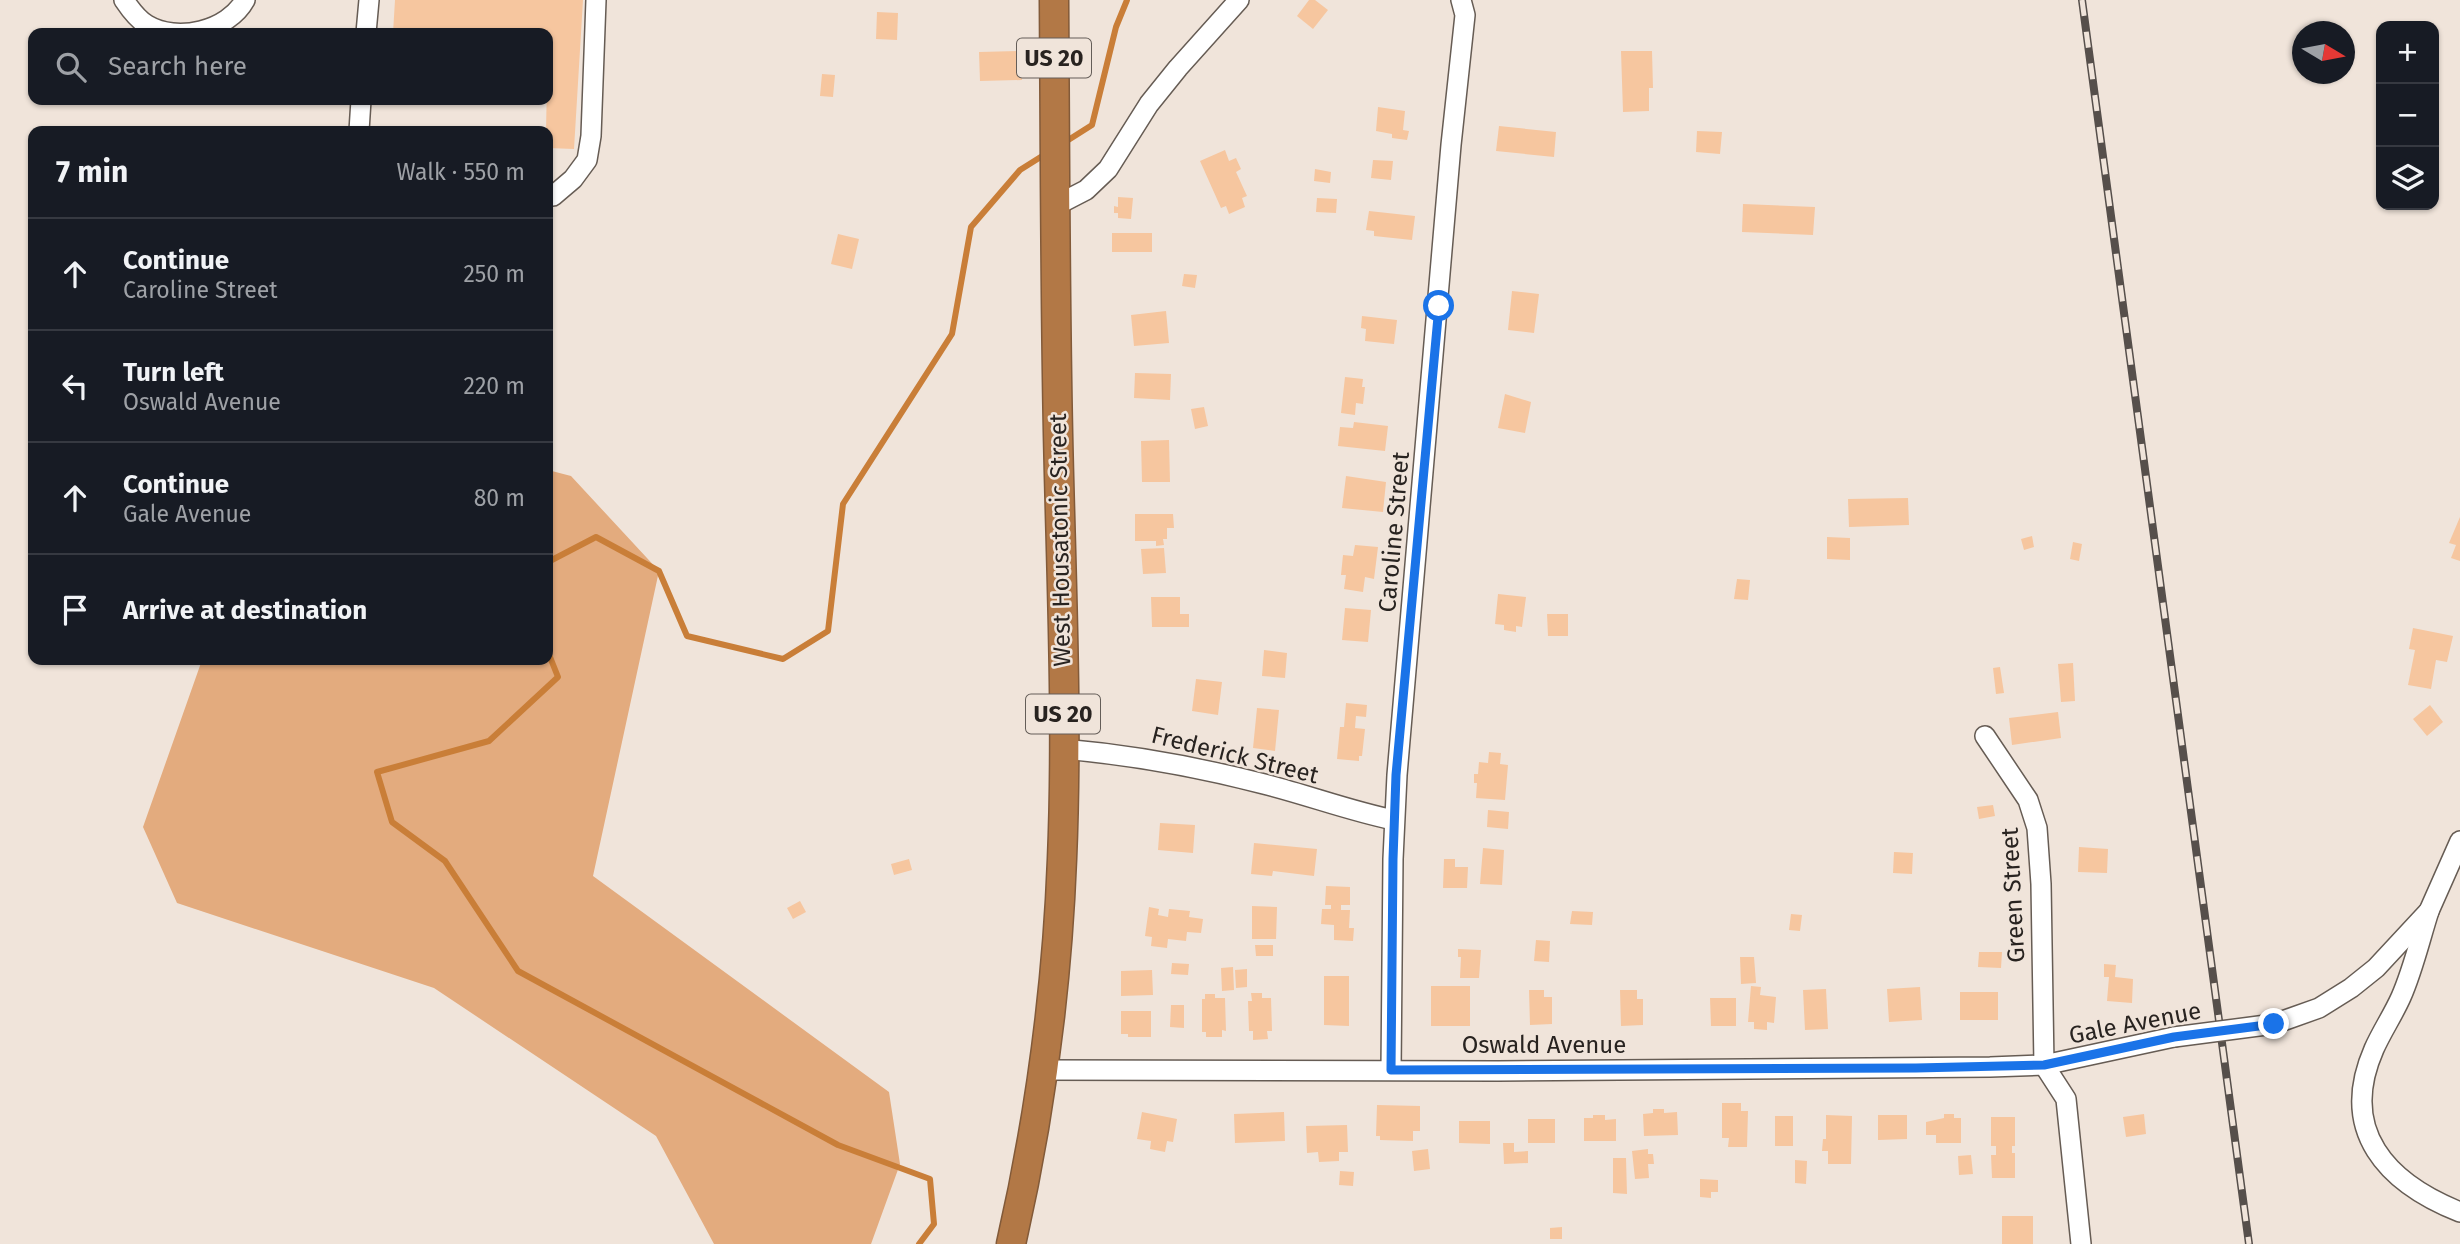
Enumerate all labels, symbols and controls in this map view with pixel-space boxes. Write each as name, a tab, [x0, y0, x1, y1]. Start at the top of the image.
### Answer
north arrow	[2292, 21, 2355, 84]
map controls	[2376, 21, 2439, 210]
button: +	[2376, 21, 2439, 84]
search box	[28, 28, 553, 105]
road number: US 20	[1017, 39, 1091, 78]
icon: search	[52, 48, 90, 86]
text: Search here	[108, 51, 247, 82]
button: −	[2376, 84, 2439, 147]
button: layers	[2376, 147, 2439, 210]
text: 7 min	[56, 154, 128, 190]
text: Walk · 550 m	[397, 158, 525, 186]
text: Continue	[123, 245, 229, 276]
icon: ahead	[56, 255, 94, 293]
text: 250 m	[463, 260, 525, 288]
text: Caroline Street	[123, 276, 278, 304]
route start	[1423, 290, 1454, 321]
text: Turn left	[123, 357, 224, 388]
icon: left	[56, 367, 94, 405]
text: 220 m	[464, 372, 525, 400]
text: Oswald Avenue	[123, 388, 281, 416]
street label: West Housatonic Street	[1044, 413, 1076, 667]
street label: Caroline Street	[1373, 450, 1415, 614]
text: Continue	[123, 469, 229, 500]
icon: ahead	[56, 479, 94, 517]
text: 80 m	[474, 484, 525, 512]
text: Gale Avenue	[123, 500, 251, 528]
icon: arrive	[56, 591, 94, 629]
text: Arrive at destination	[123, 595, 367, 626]
road number: US 20	[1026, 694, 1100, 734]
street label: Frederick Street	[1149, 721, 1322, 789]
street label: Green Street	[1995, 826, 2031, 963]
street label: Gale Avenue	[2067, 996, 2203, 1050]
route end	[2258, 1008, 2289, 1039]
street label: Oswald Avenue	[1462, 1031, 1626, 1059]

